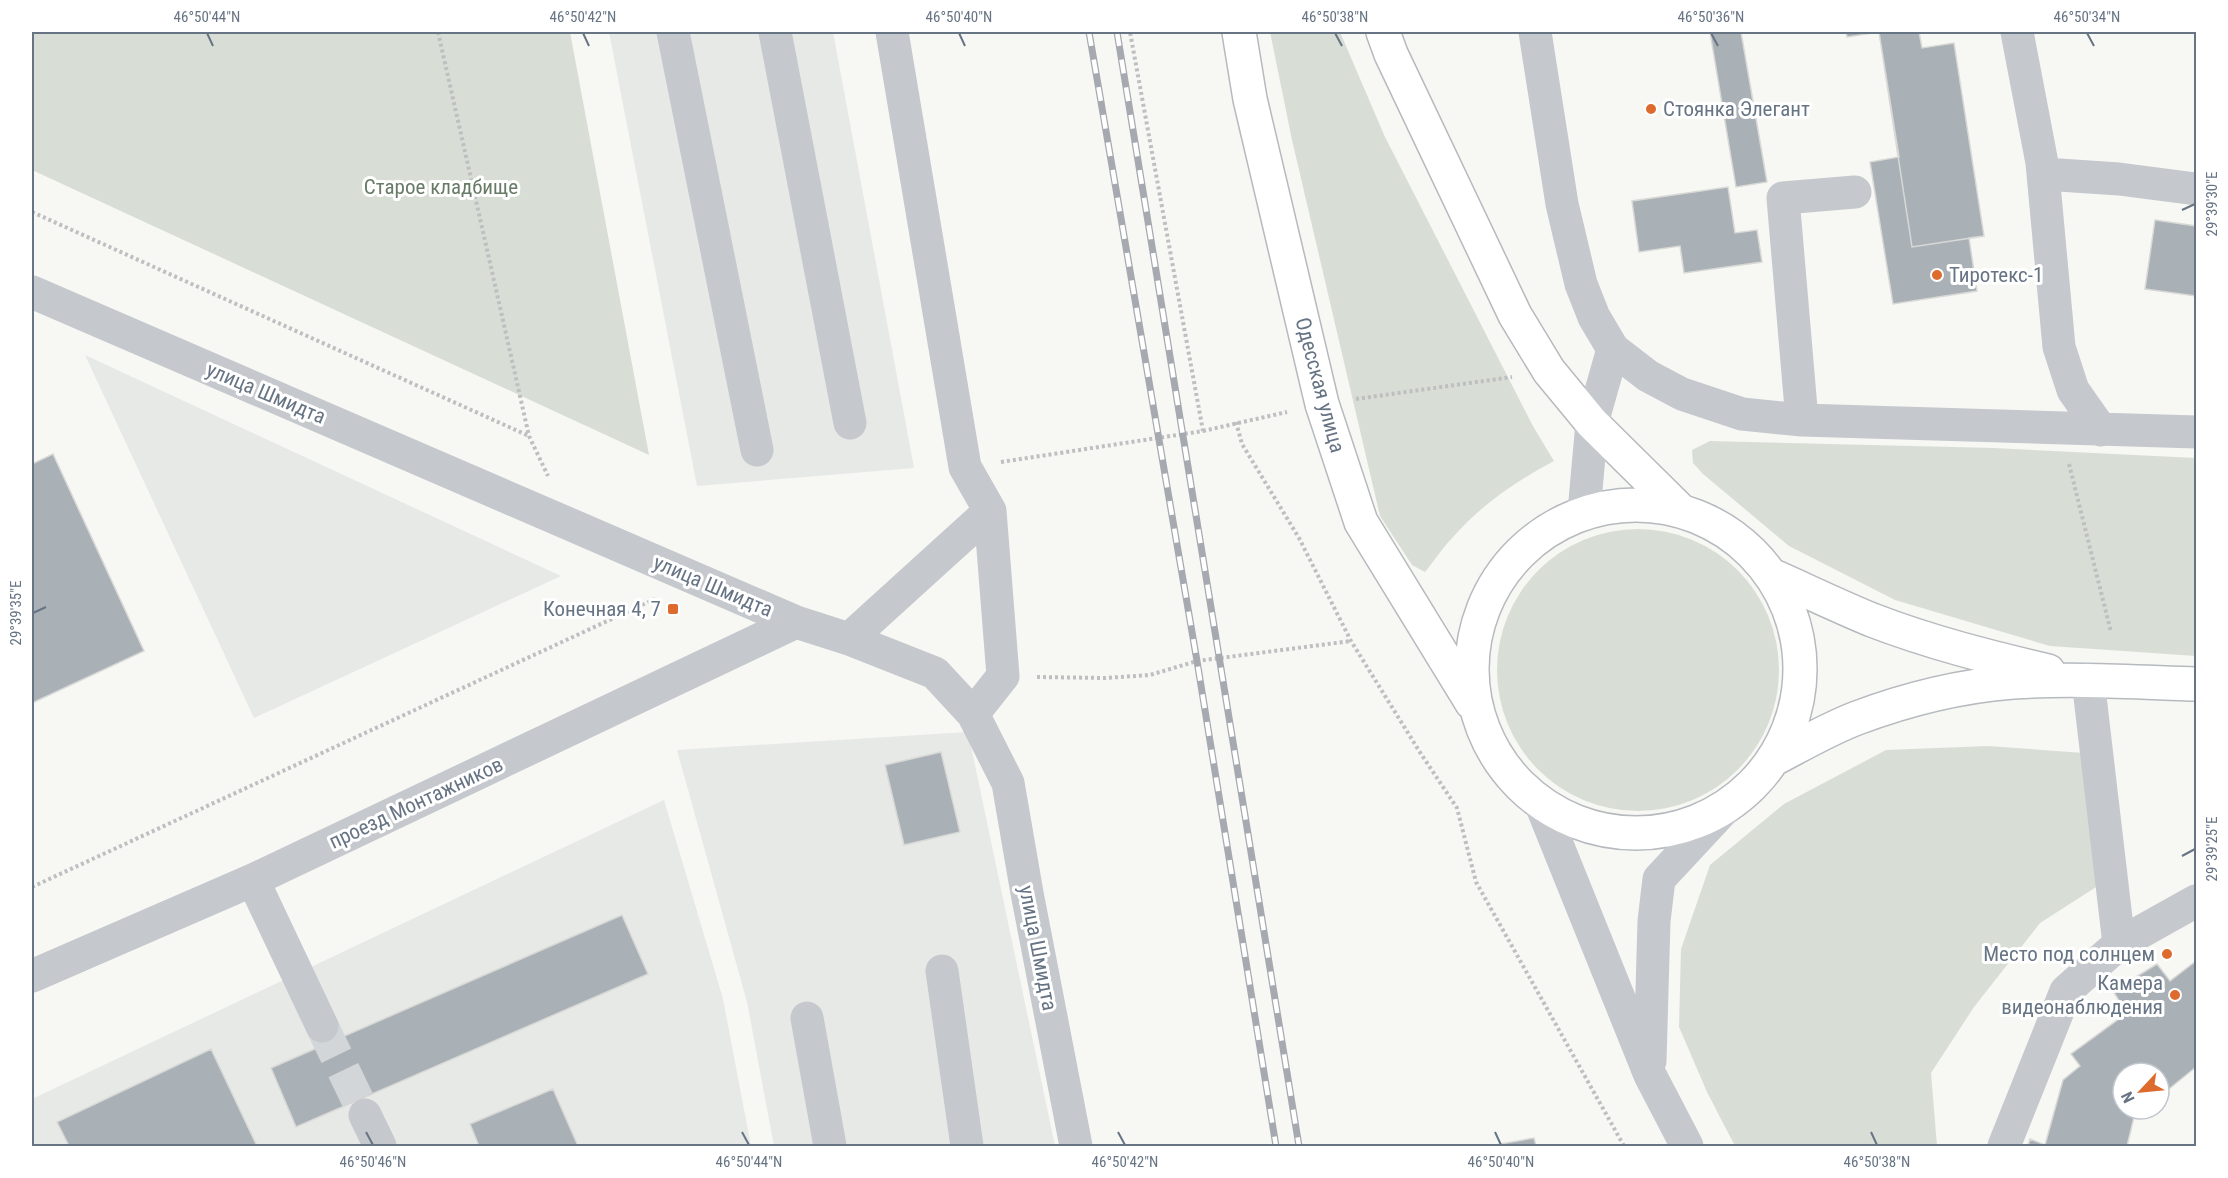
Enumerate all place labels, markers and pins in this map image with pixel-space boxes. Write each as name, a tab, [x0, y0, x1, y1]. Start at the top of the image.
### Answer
place label: Стоянка Элегант	[1663, 97, 1810, 121]
marker: Стоянка Элегант	[1644, 102, 1658, 116]
place label: Тиротекс-1	[1949, 263, 2043, 287]
marker: Тиротекс-1	[1930, 268, 1944, 282]
place label: Конечная 4, 7	[543, 597, 661, 621]
marker: Конечная 4, 7	[666, 602, 680, 616]
place label: Место под солнцем	[1983, 942, 2155, 966]
marker: Место под солнцем	[2160, 947, 2174, 961]
place label: Камера видеонаблюдения	[2001, 971, 2163, 1019]
marker: Камера видеонаблюдения	[2168, 988, 2182, 1002]

